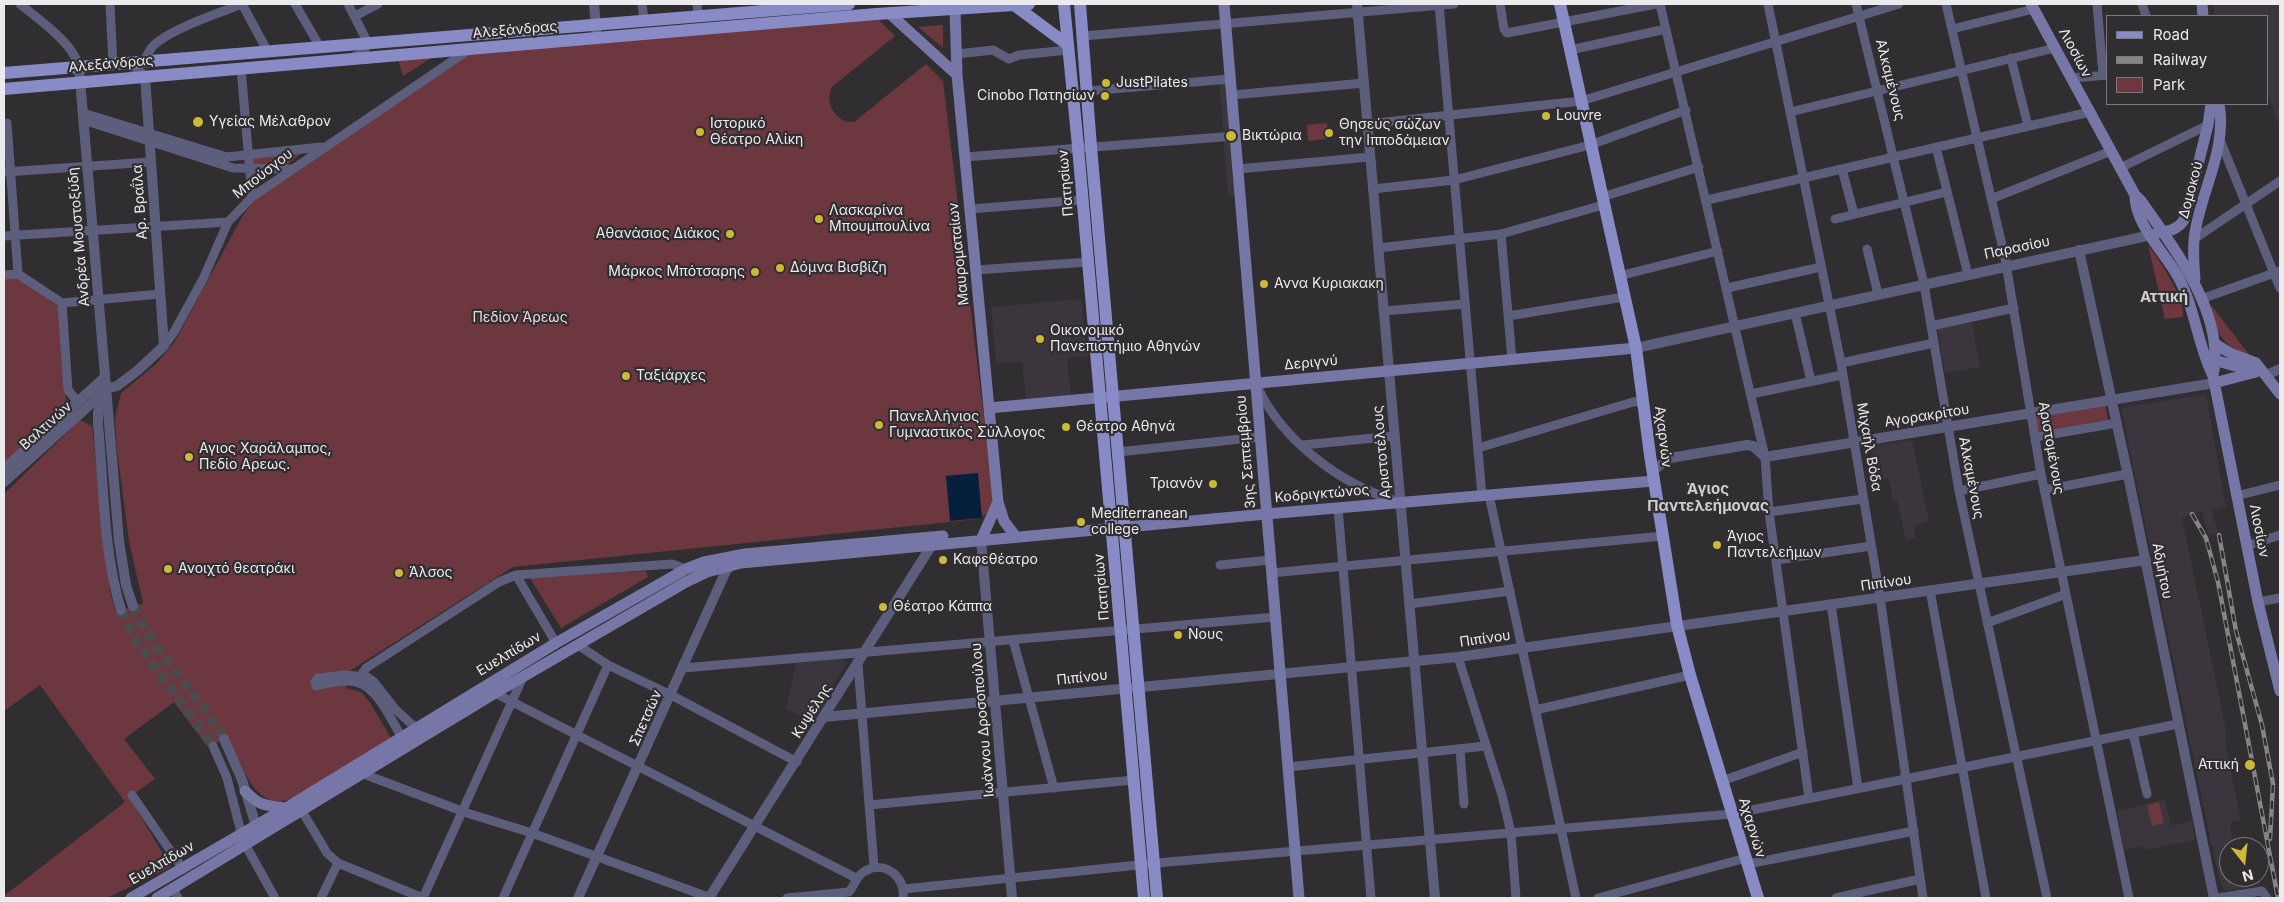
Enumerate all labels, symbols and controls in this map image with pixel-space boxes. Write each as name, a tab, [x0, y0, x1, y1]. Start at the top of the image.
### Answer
legend	[2106, 15, 2269, 105]
street label: Αλεξάνδρας	[472, 18, 558, 42]
street label: Λιοσίων	[2055, 25, 2095, 81]
text: Road	[2153, 25, 2189, 44]
street label: Αλκαμένους	[1872, 37, 1908, 123]
text: Railway	[2153, 50, 2207, 69]
street label: Αλεξάνδρας	[68, 52, 154, 76]
place label: JustPilates	[1116, 75, 1188, 91]
text: Park	[2153, 75, 2185, 94]
marker: JustPilates	[1100, 77, 1112, 89]
place label: Cinobo Πατησίων	[977, 88, 1095, 104]
marker: Cinobo Πατησίων	[1099, 90, 1111, 102]
place label: Louvre	[1556, 108, 1602, 124]
marker: Louvre	[1540, 110, 1552, 122]
place label: Υγείας Μέλαθρον	[209, 114, 331, 130]
marker: Υγείας Μέλαθρον	[191, 115, 205, 129]
place label: Ιστορικό Θέατρο Αλίκη	[710, 116, 803, 148]
place label: Θησεύς σώζων την Ιπποδάμειαν	[1339, 117, 1450, 150]
marker: Ιστορικό Θέατρο Αλίκη	[694, 126, 706, 138]
marker: Θησεύς σώζων την Ιπποδάμειαν	[1323, 127, 1335, 139]
place label: Βικτώρια	[1242, 128, 1302, 144]
marker: Βικτώρια	[1224, 129, 1238, 143]
street label: Μπούσγου	[230, 145, 296, 203]
street label: Πατησίων	[1055, 149, 1077, 217]
street label: Δομοκού	[2175, 160, 2207, 220]
street label: Αρ. Βραΐλα	[129, 164, 151, 240]
street label: Ανδρέα Μουστοξύδη	[65, 167, 93, 307]
street label: Μαυροματαίων	[945, 202, 973, 306]
place label: Λασκαρίνα Μπουμπουλίνα	[829, 203, 930, 236]
marker: Λασκαρίνα Μπουμπουλίνα	[813, 213, 825, 225]
place label: Αθανάσιος Διάκος	[596, 226, 720, 242]
marker: Αθανάσιος Διάκος	[724, 228, 736, 240]
street label: Παρασίου	[1983, 233, 2051, 263]
place label: Δόμνα Βισβίζη	[790, 260, 887, 276]
marker: Δόμνα Βισβίζη	[774, 262, 786, 274]
place label: Μάρκος Μπότσαρης	[608, 264, 745, 280]
marker: Μάρκος Μπότσαρης	[749, 266, 761, 278]
place label: Αννα Κυριακακη	[1274, 276, 1384, 292]
marker: Αννα Κυριακακη	[1258, 278, 1270, 290]
district label: Αττική	[2140, 288, 2188, 306]
park label: Πεδίον Άρεως	[472, 310, 568, 326]
place label: Οικονομικό Πανεπιστήμιο Αθηνών	[1050, 323, 1200, 356]
marker: Οικονομικό Πανεπιστήμιο Αθηνών	[1034, 333, 1046, 345]
street label: Δεριγνύ	[1283, 352, 1339, 374]
place label: Ταξιάρχες	[636, 368, 706, 384]
marker: Ταξιάρχες	[620, 370, 632, 382]
street label: 3ης Σεπτεμβρίου	[1233, 395, 1259, 509]
street label: Βαλτινών	[17, 398, 75, 454]
street label: Αριστομένους	[2035, 400, 2067, 496]
street label: Μιχαήλ Βόδα	[1853, 401, 1885, 493]
street label: Αγορακρίτου	[1883, 401, 1971, 431]
street label: Αριστοτέλους	[1370, 405, 1394, 499]
street label: Αχαρνών	[1651, 405, 1675, 469]
place label: Πανελλήνιος Γυμναστικός Σύλλογος	[889, 409, 1045, 442]
marker: Πανελλήνιος Γυμναστικός Σύλλογος	[873, 419, 885, 431]
place label: Θέατρο Αθηνά	[1076, 419, 1175, 435]
marker: Θέατρο Αθηνά	[1060, 421, 1072, 433]
street label: Αλκαμένους	[1955, 435, 1987, 521]
place label: Αγιος Χαράλαμπος, Πεδίο Αρεως.	[199, 441, 332, 474]
marker: Αγιος Χαράλαμπος, Πεδίο Αρεως.	[183, 451, 195, 463]
place label: Τριανόν	[1150, 476, 1203, 492]
marker: Τριανόν	[1207, 478, 1219, 490]
district label: Άγιος Παντελεήμονας	[1647, 480, 1769, 515]
street label: Κοδριγκτώνος	[1274, 481, 1370, 507]
street label: Λιοσίων	[2246, 503, 2272, 559]
place label: Mediterranean college	[1091, 506, 1188, 538]
marker: Mediterranean college	[1075, 516, 1087, 528]
place label: Άγιος Παντελεήμων	[1727, 529, 1822, 562]
marker: Άγιος Παντελεήμων	[1711, 539, 1723, 551]
street label: Αδμήτου	[2148, 542, 2176, 600]
place label: Καφεθέατρο	[953, 552, 1038, 568]
street label: Πατησίων	[1091, 553, 1113, 621]
marker: Καφεθέατρο	[937, 554, 949, 566]
place label: Ανοιχτό θεατράκι	[178, 561, 295, 577]
marker: Ανοιχτό θεατράκι	[162, 563, 174, 575]
place label: Άλσος	[409, 565, 453, 581]
marker: Άλσος	[393, 567, 405, 579]
street label: Πιπίνου	[1859, 571, 1913, 595]
place label: Θέατρο Κάππα	[893, 599, 992, 615]
marker: Θέατρο Κάππα	[877, 601, 889, 613]
place label: Νους	[1188, 627, 1223, 643]
street label: Πιπίνου	[1458, 627, 1512, 651]
street label: Ευελπίδων	[474, 628, 544, 680]
marker: Νους	[1172, 629, 1184, 641]
street label: Ιωάννου Δροσοπούλου	[968, 642, 998, 798]
street label: Πιπίνου	[1056, 667, 1108, 689]
street label: Κυψέλης	[789, 681, 835, 741]
street label: Σπετσών	[626, 687, 666, 749]
place label: Αττική	[2198, 757, 2239, 773]
marker: Αττική	[2243, 758, 2257, 772]
street label: Αχαρνών	[1735, 796, 1769, 860]
north arrow	[2219, 837, 2269, 887]
street label: Ευελπίδων	[127, 838, 197, 888]
text: N	[2241, 866, 2255, 886]

